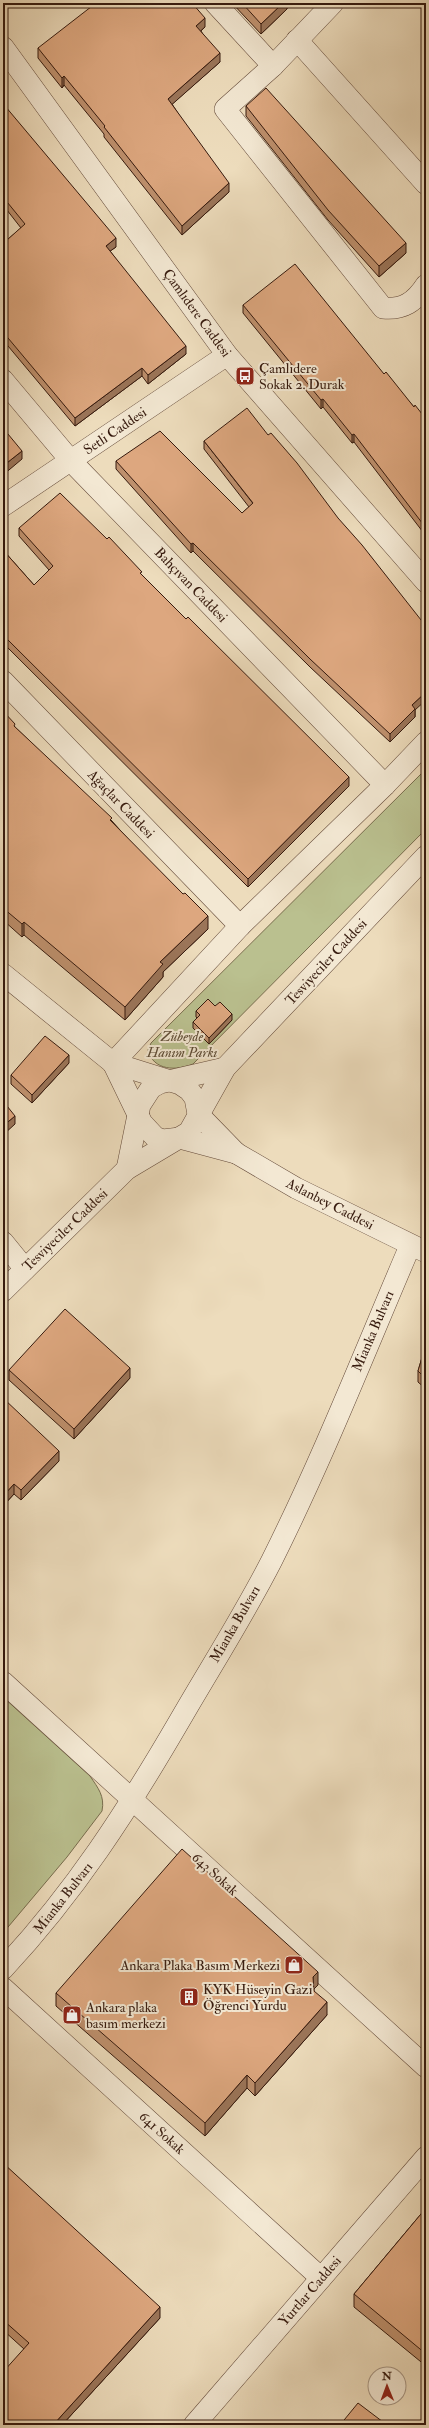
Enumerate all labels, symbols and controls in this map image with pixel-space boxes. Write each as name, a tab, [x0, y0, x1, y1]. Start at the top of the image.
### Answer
street label: Çamlıdere Caddesi	[159, 266, 235, 361]
place label: Çamlıdere Sokak 2. Durak	[259, 360, 345, 393]
bus stop icon: Çamlıdere Sokak 2. Durak	[234, 365, 256, 387]
street label: Setli Caddesi	[80, 404, 150, 458]
street label: Bahçıvan Caddesi	[151, 544, 231, 626]
street label: Ağaçlar Caddesi	[83, 765, 158, 842]
street label: Tesviyeciler Caddesi	[282, 915, 371, 1009]
park label: Zübeyde Hanım Parkı	[146, 1028, 217, 1061]
street label: Aslanbey Caddesi	[282, 1174, 377, 1234]
street label: Tesviyeciler Caddesi	[19, 1185, 112, 1276]
street label: Mianka Bulvarı	[348, 1288, 398, 1374]
street label: Mianka Bulvarı	[206, 1582, 264, 1666]
street label: 643 Sokak	[188, 1849, 242, 1899]
street label: Mianka Bulvarı	[30, 1859, 96, 1937]
shop icon: Ankara Plaka Basım Merkezi	[283, 1954, 305, 1976]
place label: Ankara Plaka Basım Merkezi	[119, 1957, 280, 1974]
place label: KYK Hüseyin Gazi Öğrenci Yurdu	[203, 1981, 313, 2014]
building icon: KYK Hüseyin Gazi Öğrenci Yurdu	[178, 1986, 200, 2008]
place label: Ankara plaka basım merkezi	[85, 1999, 166, 2032]
shop icon: Ankara plaka basım merkezi	[61, 2004, 83, 2026]
street label: 641 Sokak	[135, 2108, 189, 2158]
street label: Yurtlar Caddesi	[275, 2252, 345, 2329]
north arrow	[367, 2366, 407, 2406]
text: N	[381, 2370, 393, 2383]

